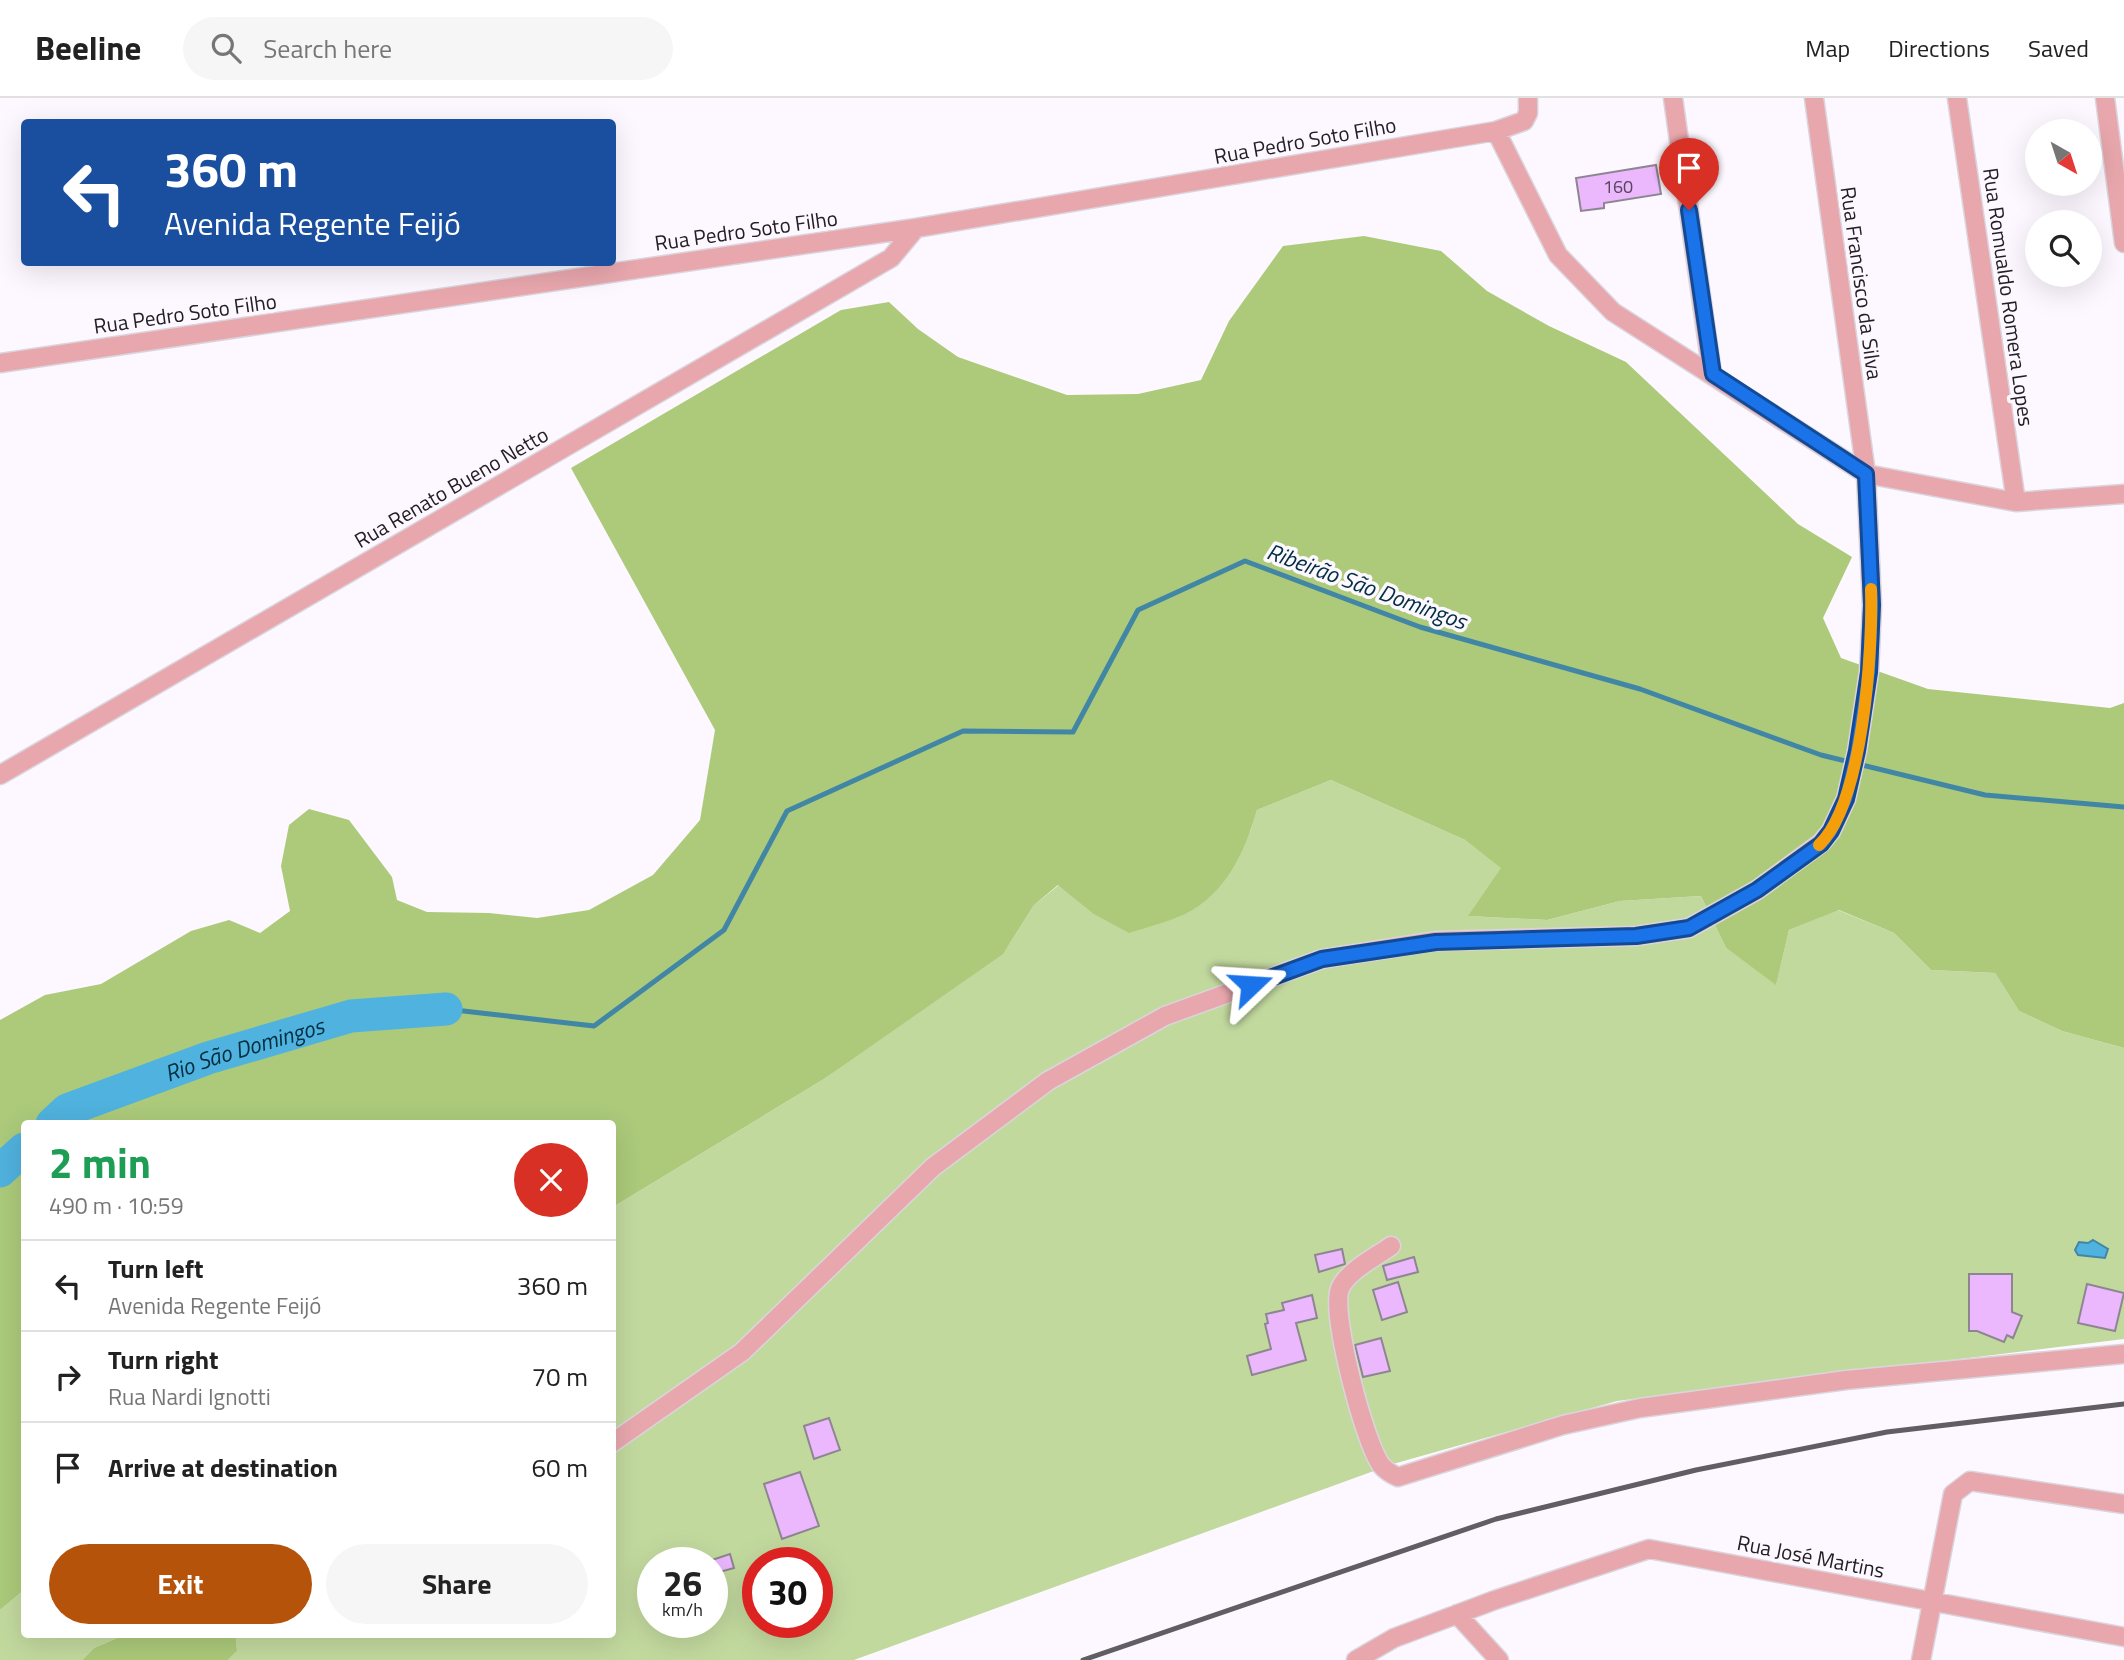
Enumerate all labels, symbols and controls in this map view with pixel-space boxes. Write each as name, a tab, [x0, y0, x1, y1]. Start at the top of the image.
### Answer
search box	[183, 17, 673, 80]
text: Beeline	[35, 23, 141, 73]
icon: search	[207, 29, 245, 67]
text: Search here	[263, 29, 392, 68]
text: Map	[1805, 30, 1850, 66]
text: Directions	[1888, 30, 1990, 66]
text: Saved	[2028, 30, 2089, 66]
street label: Rua Pedro Soto Filho	[1211, 108, 1399, 172]
north arrow	[2025, 119, 2102, 196]
map controls	[2025, 119, 2102, 287]
text: 360 m	[164, 131, 298, 206]
pin	[1659, 138, 1719, 210]
icon: left	[49, 147, 140, 238]
icon: arrive	[1670, 149, 1708, 187]
street label: Rua Romualdo Romera Lopes	[1975, 166, 2043, 428]
house number: 160	[1603, 173, 1633, 200]
street label: Rua Francisco da Silva	[1833, 184, 1891, 382]
text: Avenida Regente Feijó	[164, 199, 461, 247]
street label: Rua Pedro Soto Filho	[652, 201, 840, 259]
button: search	[2025, 210, 2102, 287]
street label: Rua Pedro Soto Filho	[91, 284, 279, 342]
street label: Rua Renato Bueno Netto	[348, 418, 554, 556]
water label: Ribeirão São Domingos	[1262, 534, 1474, 639]
position arrow	[1214, 948, 1288, 1022]
water label: Rio São Domingos	[159, 1007, 330, 1090]
text: 2 min	[49, 1130, 151, 1194]
button: close	[514, 1143, 588, 1217]
text: 490 m · 10:59	[49, 1188, 184, 1223]
text: Turn left	[108, 1249, 203, 1288]
text: 360 m	[517, 1266, 588, 1305]
icon: left	[49, 1267, 87, 1305]
text: Avenida Regente Feijó	[108, 1288, 321, 1323]
text: Turn right	[108, 1340, 219, 1379]
text: 70 m	[531, 1357, 588, 1396]
icon: right	[49, 1358, 87, 1396]
text: Rua Nardi Ignotti	[108, 1379, 271, 1414]
text: Arrive at destination	[108, 1448, 338, 1487]
text: 60 m	[531, 1448, 588, 1487]
icon: arrive	[49, 1449, 87, 1487]
street label: Rua José Martins	[1734, 1526, 1888, 1586]
button: Exit	[49, 1544, 312, 1624]
button: Share	[326, 1544, 588, 1624]
speed limit sign: 30	[742, 1547, 833, 1638]
text: 26	[663, 1556, 702, 1610]
text: km/h	[662, 1596, 703, 1623]

